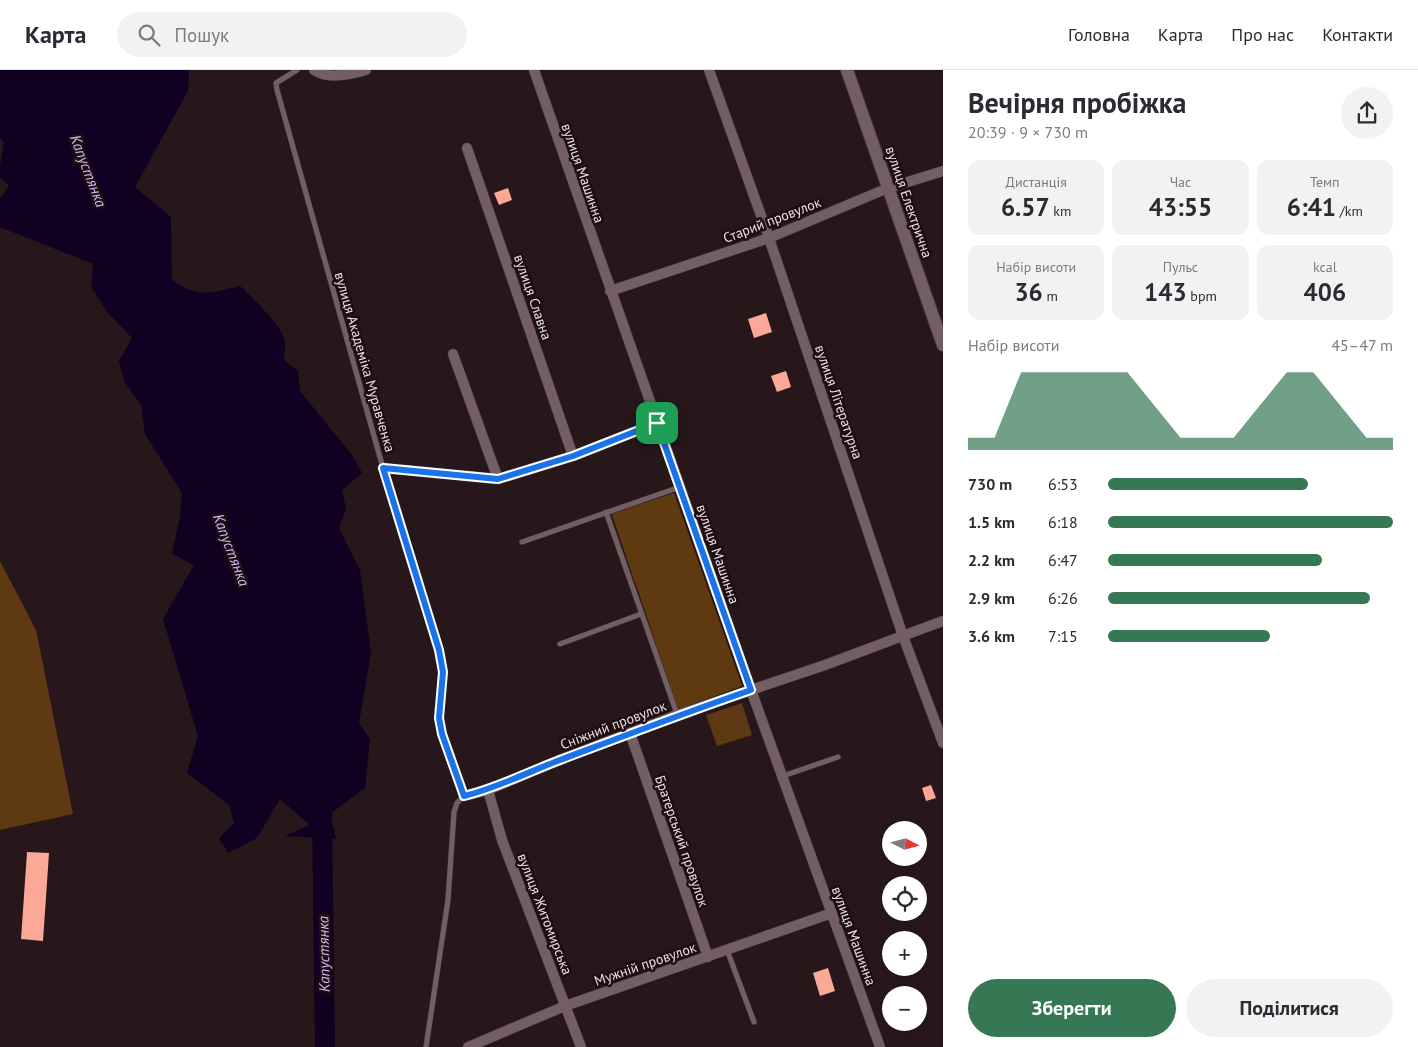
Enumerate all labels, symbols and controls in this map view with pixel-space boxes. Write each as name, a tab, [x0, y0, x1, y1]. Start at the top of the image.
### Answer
search box	[117, 12, 467, 57]
text: Карта	[25, 19, 87, 50]
icon: search	[135, 21, 163, 49]
text: Пошук	[175, 23, 229, 47]
text: Головна	[1068, 23, 1130, 46]
text: Карта	[1158, 23, 1203, 46]
text: Про нас	[1231, 23, 1294, 46]
text: Контакти	[1322, 23, 1393, 46]
text: Вечірня пробіжка	[968, 84, 1186, 121]
button: share	[1341, 87, 1393, 139]
street label: вулиця Машинна	[558, 121, 608, 225]
text: 20:39 · 9 × 730 m	[968, 122, 1088, 142]
water label: Капустянка	[66, 132, 111, 210]
street label: вулиця Електрична	[882, 144, 937, 260]
text: Дистанція	[1006, 173, 1067, 191]
text: Час	[1170, 173, 1191, 191]
text: Темп	[1310, 173, 1340, 191]
text: 6.57	[1001, 191, 1050, 223]
text: 43:55	[1149, 191, 1212, 223]
text: 6:41	[1287, 191, 1336, 223]
street label: Старий провулок	[721, 193, 824, 247]
text: km	[1050, 202, 1071, 220]
text: /km	[1336, 202, 1363, 220]
street label: вулиця Славна	[510, 252, 556, 342]
text: Набір висоти	[996, 258, 1076, 276]
text: Пульс	[1163, 258, 1198, 276]
text: kcal	[1313, 258, 1337, 276]
street label: вулиця Академіка Муравченка	[331, 270, 399, 454]
text: 36	[1014, 276, 1043, 308]
text: 143	[1144, 276, 1187, 308]
text: 406	[1304, 276, 1346, 308]
text: m	[1043, 287, 1058, 305]
text: bpm	[1187, 287, 1217, 305]
text: Набір висоти	[968, 335, 1059, 355]
text: 45–47 m	[1331, 335, 1393, 355]
street label: вулиця Літературна	[811, 343, 867, 462]
pin	[636, 402, 678, 444]
icon: arrive	[643, 409, 671, 437]
text: 730 m	[968, 474, 1012, 494]
text: 6:53	[1048, 474, 1078, 494]
street label: вулиця Машинна	[693, 502, 743, 606]
water label: Капустянка	[209, 511, 254, 589]
text: 1.5 km	[968, 512, 1015, 532]
text: 6:18	[1048, 512, 1078, 532]
text: 2.2 km	[968, 550, 1015, 570]
text: 6:47	[1048, 550, 1078, 570]
text: 2.9 km	[968, 588, 1015, 608]
text: 6:26	[1048, 588, 1078, 608]
text: 3.6 km	[968, 626, 1015, 646]
text: 7:15	[1048, 626, 1078, 646]
street label: Сніжний провулок	[557, 696, 669, 754]
street label: Братерський провулок	[651, 773, 713, 909]
north arrow	[882, 821, 928, 866]
map controls	[882, 821, 927, 1031]
street label: вулиця Житомирська	[514, 851, 576, 977]
button: locate	[882, 876, 927, 921]
street label: вулиця Машинна	[828, 884, 880, 988]
water label: Капустянка	[313, 915, 334, 992]
button: +	[882, 931, 927, 976]
street label: Мужній провулок	[592, 938, 699, 990]
button: Зберегти	[968, 979, 1176, 1037]
button: Поділитися	[1186, 979, 1393, 1037]
button: −	[882, 986, 927, 1031]

